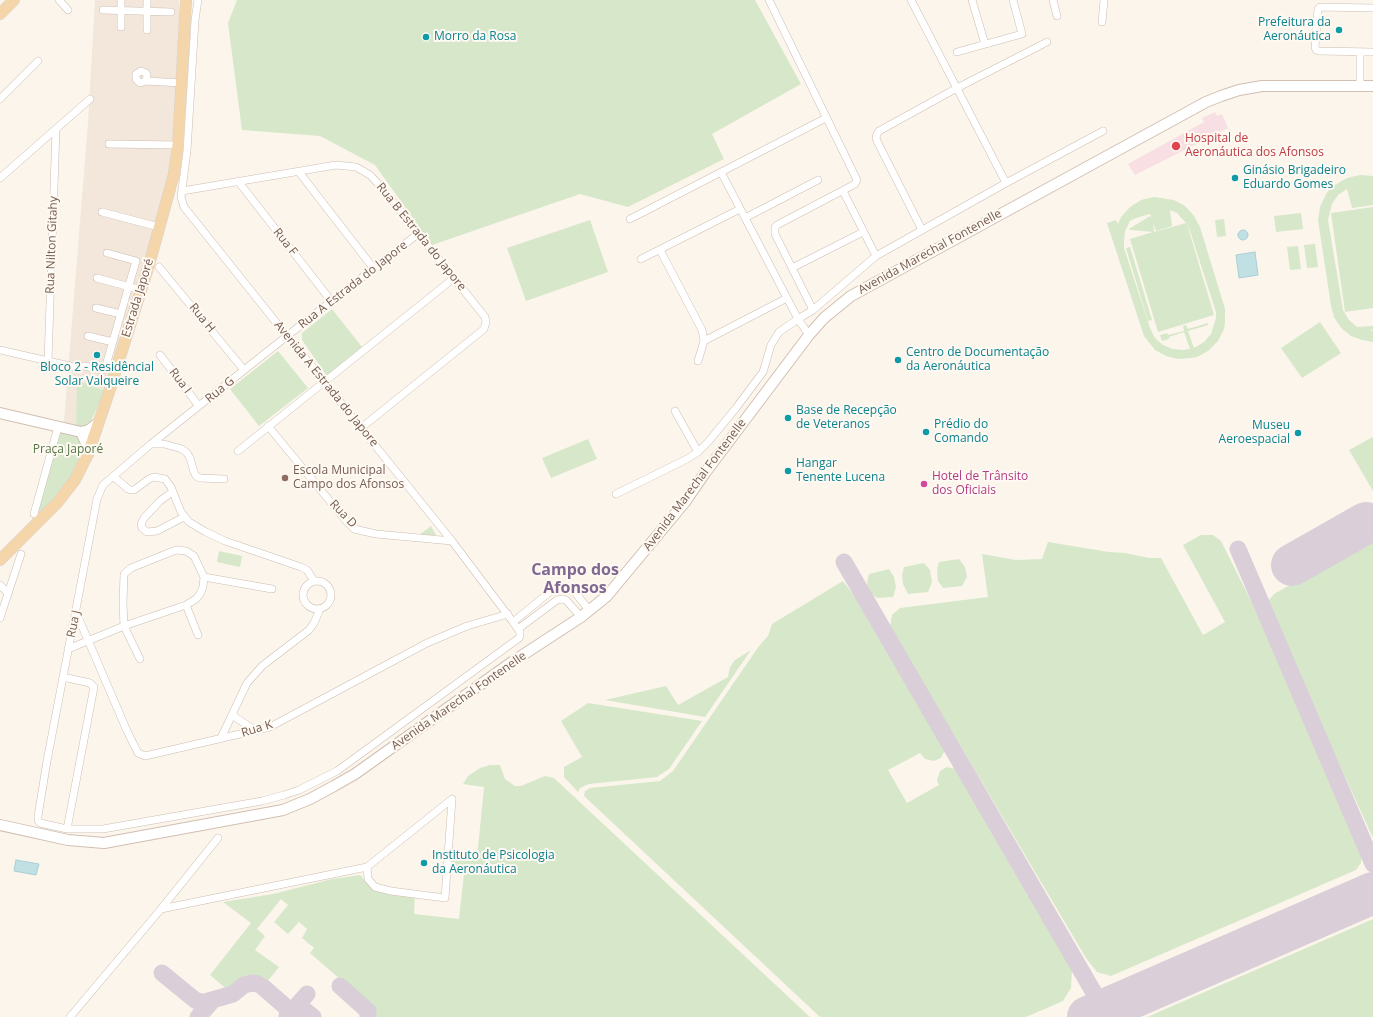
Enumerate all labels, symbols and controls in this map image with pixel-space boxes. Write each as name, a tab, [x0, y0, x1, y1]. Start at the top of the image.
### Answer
place label: Prefeitura da Aeronáutica	[1258, 16, 1331, 44]
marker: Prefeitura da Aeronáutica	[1334, 25, 1344, 35]
place label: Morro da Rosa	[434, 30, 516, 44]
marker: Morro da Rosa	[421, 32, 431, 42]
place label: Hospital de Aeronáutica dos Afonsos	[1185, 132, 1324, 160]
marker: Hospital de Aeronáutica dos Afonsos	[1170, 140, 1182, 152]
place label: Ginásio Brigadeiro Eduardo Gomes	[1243, 164, 1346, 192]
marker: Ginásio Brigadeiro Eduardo Gomes	[1230, 173, 1240, 183]
street label: Rua B Estrada do Japore	[373, 180, 469, 294]
street label: Rua Nilton Gitahy	[43, 196, 61, 294]
street label: Avenida Marechal Fontenelle	[856, 207, 1004, 297]
street label: Rua F	[270, 225, 300, 259]
street label: Rua A Estrada do Japore	[296, 238, 410, 332]
street label: Estrada Japoré	[119, 257, 157, 339]
street label: Rua H	[186, 300, 218, 336]
street label: Avenida A Estrada do Japore	[271, 318, 381, 450]
place label: Centro de Documentação da Aeronáutica	[906, 346, 1049, 374]
marker: Bloco 2 - Residêncial Solar Valqueire	[92, 350, 102, 360]
marker: Centro de Documentação da Aeronáutica	[893, 355, 903, 365]
place label: Bloco 2 - Residêncial Solar Valqueire	[40, 361, 154, 389]
street label: Rua I	[166, 366, 194, 396]
street label: Rua G	[203, 374, 237, 406]
place label: Base de Recepção de Veteranos	[796, 404, 897, 432]
marker: Base de Recepção de Veteranos	[783, 413, 793, 423]
street label: Avenida Marechal Fontenelle	[641, 416, 749, 554]
place label: Prédio do Comando	[934, 418, 988, 446]
place label: Museu Aeroespacial	[1219, 419, 1290, 447]
marker: Prédio do Comando	[921, 427, 931, 437]
marker: Museu Aeroespacial	[1293, 428, 1303, 438]
park label: Praça Japoré	[33, 443, 103, 457]
place label: Hangar Tenente Lucena	[796, 457, 885, 485]
place label: Escola Municipal Campo dos Afonsos	[293, 464, 404, 492]
marker: Hangar Tenente Lucena	[783, 466, 793, 476]
place label: Hotel de Trânsito dos Oficiais	[932, 470, 1028, 498]
marker: Escola Municipal Campo dos Afonsos	[280, 473, 290, 483]
marker: Hotel de Trânsito dos Oficiais	[919, 479, 929, 489]
street label: Rua D	[326, 497, 360, 531]
district label: Campo dos Afonsos	[531, 560, 619, 598]
street label: Rua J	[64, 609, 84, 639]
street label: Avenida Marechal Fontenelle	[389, 649, 529, 753]
street label: Rua K	[240, 717, 274, 741]
place label: Instituto de Psicologia da Aeronáutica	[432, 849, 555, 877]
marker: Instituto de Psicologia da Aeronáutica	[419, 858, 429, 868]

